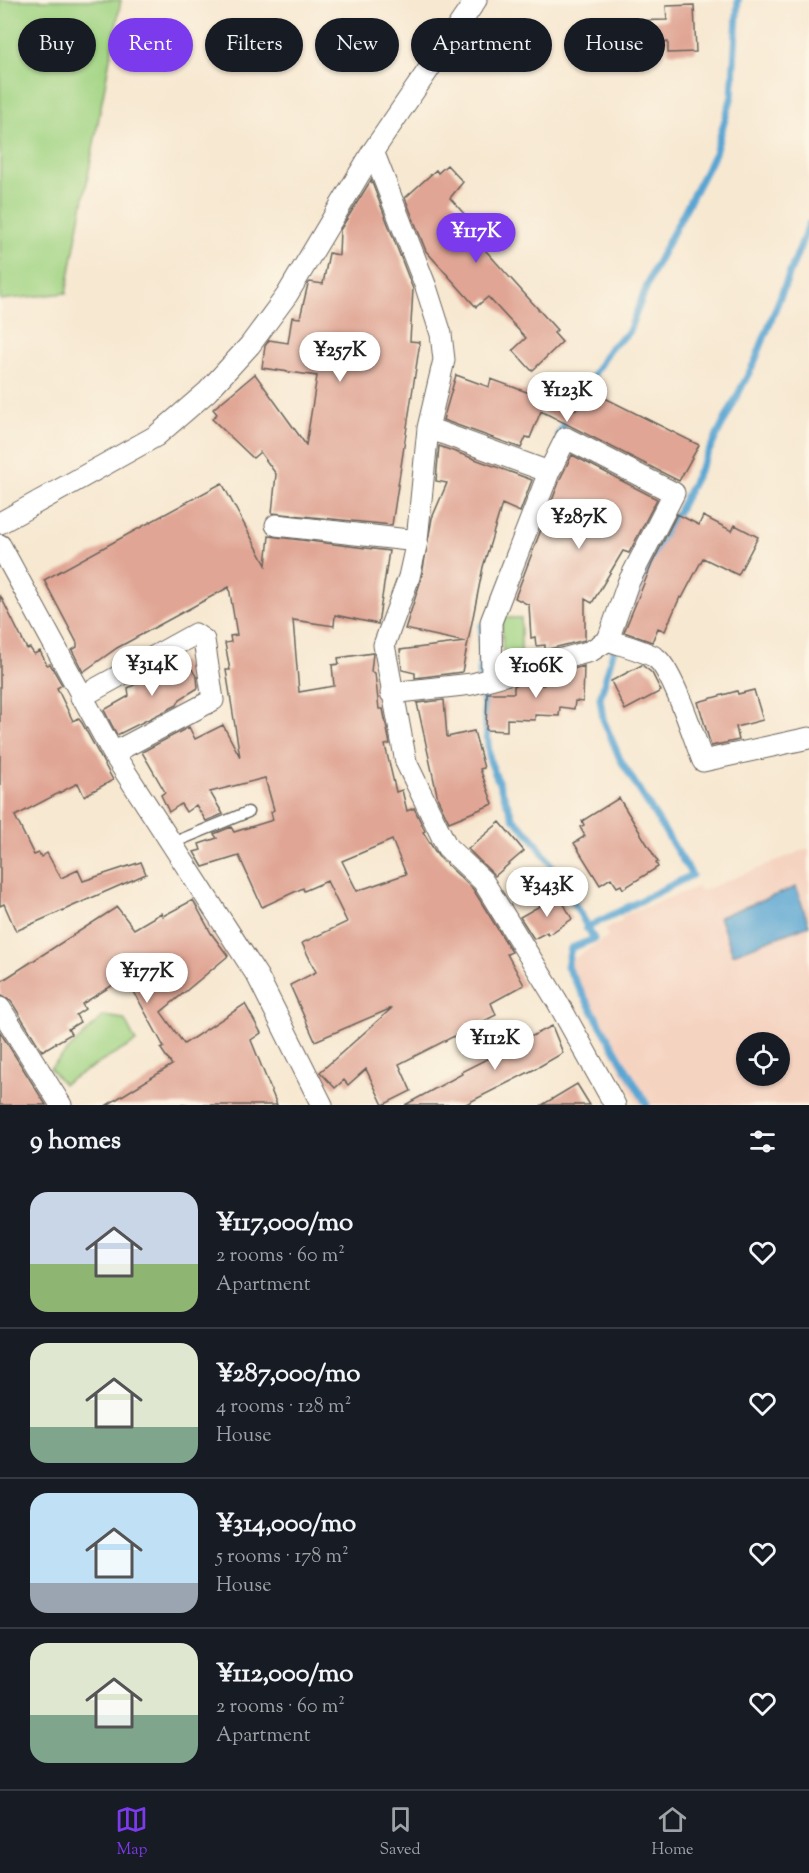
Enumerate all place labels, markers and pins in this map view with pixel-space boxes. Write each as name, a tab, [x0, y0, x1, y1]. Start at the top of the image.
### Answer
pin: ¥117K	[434, 213, 518, 264]
pin: ¥257K	[298, 332, 382, 383]
pin: ¥123K	[525, 372, 609, 423]
pin: ¥287K	[537, 499, 621, 550]
pin: ¥314K	[110, 646, 194, 697]
pin: ¥106K	[494, 648, 578, 699]
pin: ¥343K	[505, 867, 589, 918]
pin: ¥177K	[105, 953, 189, 1004]
pin: ¥112K	[453, 1020, 537, 1071]

